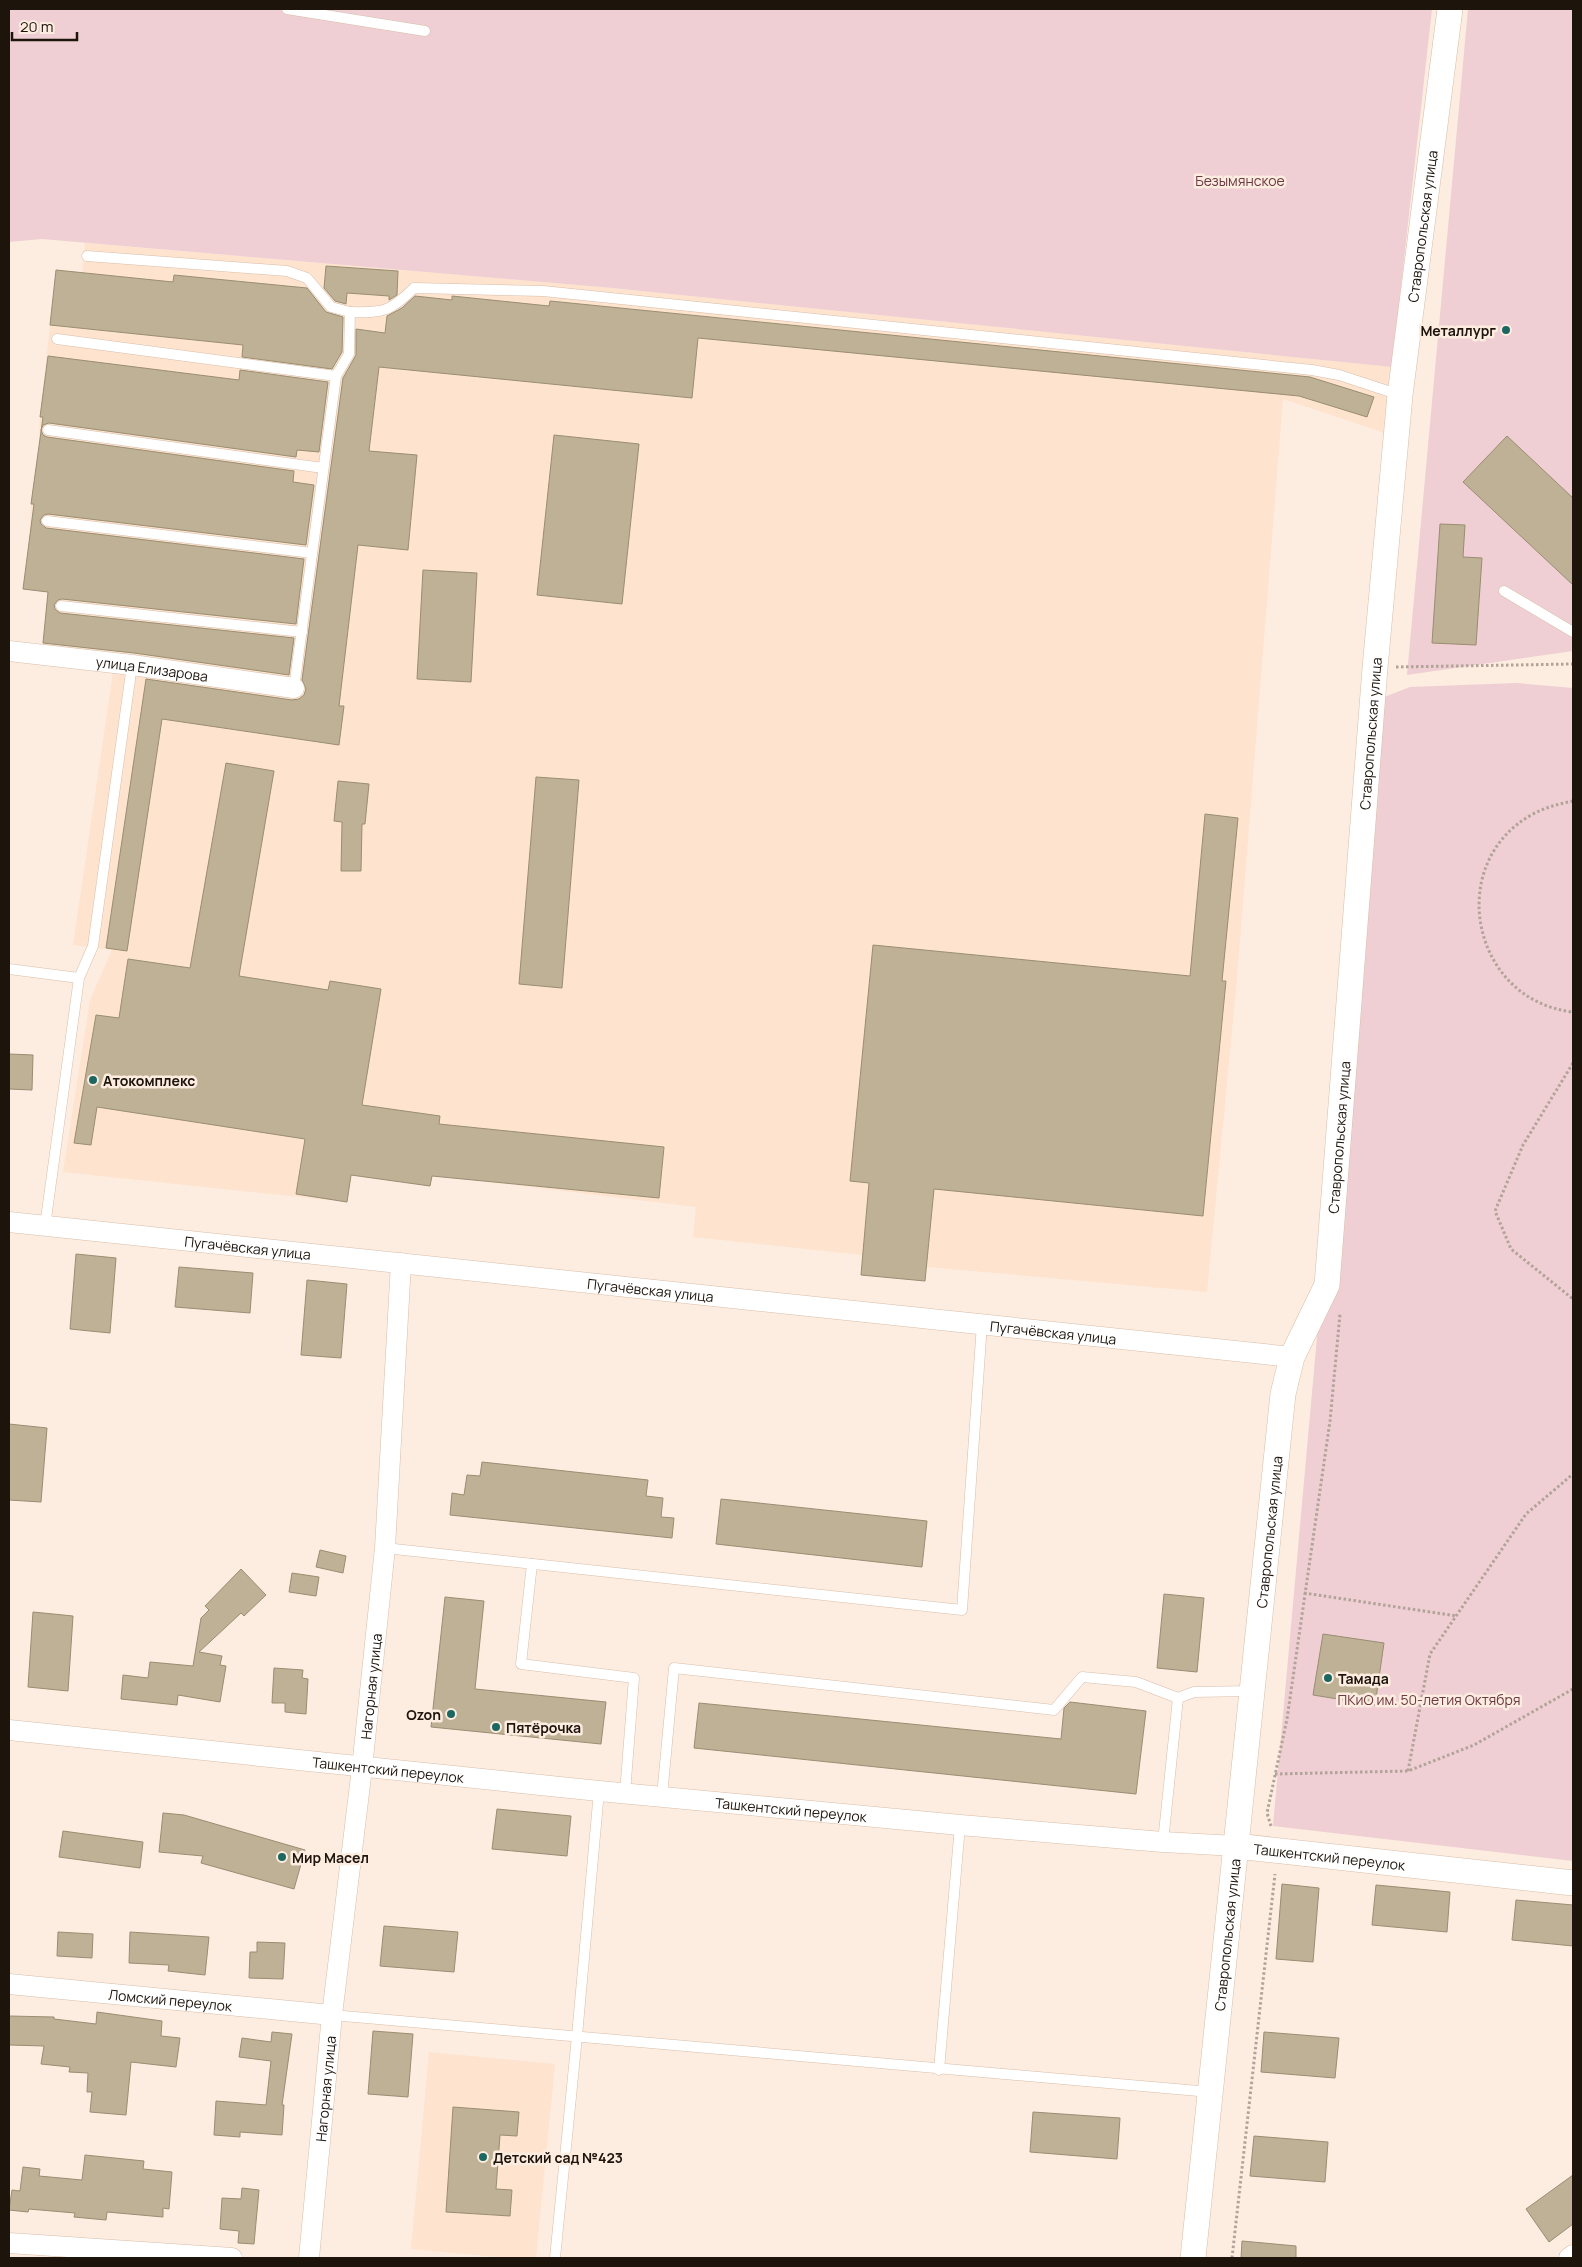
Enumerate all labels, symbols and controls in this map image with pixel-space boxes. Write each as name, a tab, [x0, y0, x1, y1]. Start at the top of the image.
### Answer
scale bar	[12, 10, 78, 42]
text: 20 m	[20, 16, 53, 37]
street label: Ставропольская улица	[1403, 149, 1441, 303]
park label: Безымянское	[1195, 171, 1285, 190]
place label: Металлург	[1420, 321, 1496, 340]
marker: Металлург	[1500, 324, 1512, 336]
street label: улица Елизарова	[95, 651, 209, 685]
street label: Ставропольская улица	[1354, 656, 1385, 811]
street label: Ставропольская улица	[1323, 1060, 1354, 1214]
place label: Атокомплекс	[103, 1071, 195, 1090]
marker: Атокомплекс	[87, 1074, 99, 1086]
street label: Пугачёвская улица	[184, 1231, 312, 1263]
street label: Пугачёвская улица	[586, 1273, 715, 1306]
street label: Пугачёвская улица	[989, 1316, 1117, 1348]
street label: Ставропольская улица	[1251, 1455, 1286, 1609]
street label: Нагорная улица	[356, 1632, 386, 1740]
place label: Тамада	[1338, 1669, 1389, 1688]
marker: Тамада	[1322, 1672, 1334, 1684]
park label: ПКиО им. 50-летия Октября	[1338, 1690, 1520, 1709]
place label: Ozon	[406, 1705, 441, 1724]
marker: Ozon	[445, 1708, 457, 1720]
place label: Пятёрочка	[506, 1718, 581, 1737]
marker: Пятёрочка	[490, 1721, 502, 1733]
street label: Ташкентский переулок	[311, 1752, 466, 1787]
street label: Ташкентский переулок	[714, 1792, 869, 1826]
street label: Ташкентский переулок	[1253, 1839, 1407, 1874]
place label: Мир Масел	[292, 1848, 369, 1867]
marker: Мир Масел	[276, 1851, 288, 1863]
street label: Ставропольская улица	[1209, 1858, 1244, 2012]
street label: Ломский переулок	[108, 1984, 234, 2015]
street label: Нагорная улица	[311, 2035, 339, 2143]
place label: Детский сад №423	[493, 2148, 623, 2167]
marker: Детский сад №423	[477, 2151, 489, 2163]

